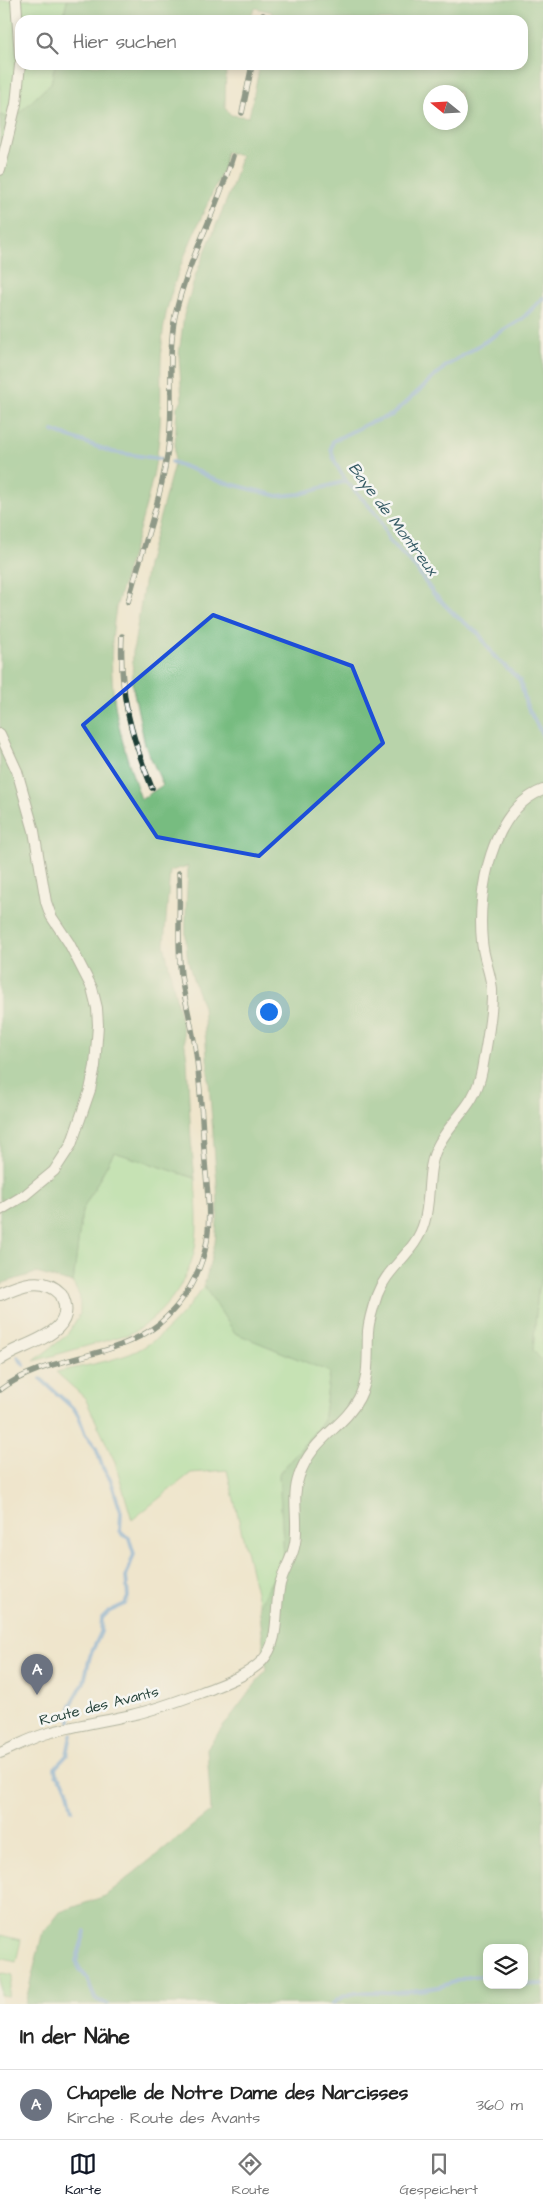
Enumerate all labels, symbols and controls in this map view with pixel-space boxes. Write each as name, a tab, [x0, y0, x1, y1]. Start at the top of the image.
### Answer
search box	[15, 15, 528, 70]
icon: search	[33, 29, 61, 57]
text: Hier suchen	[73, 29, 176, 56]
north arrow	[423, 85, 468, 130]
water label: Baye de Montreux	[342, 458, 444, 582]
your location	[256, 999, 282, 1025]
pin: A	[21, 1654, 53, 1695]
street label: Route des Avants	[37, 1681, 161, 1731]
map controls	[483, 1944, 528, 1989]
button: layers	[483, 1944, 528, 1989]
text: In der Nähe	[20, 2022, 130, 2051]
text: Chapelle de Notre Dame des Narcisses	[67, 2080, 408, 2107]
text: A	[31, 2094, 41, 2116]
text: 360 m	[476, 2094, 523, 2116]
text: Kirche · Route des Avants	[67, 2107, 260, 2129]
tab: Karte	[65, 2150, 102, 2200]
tab: Route	[231, 2150, 270, 2200]
tab: Gespeichert	[399, 2150, 478, 2200]

